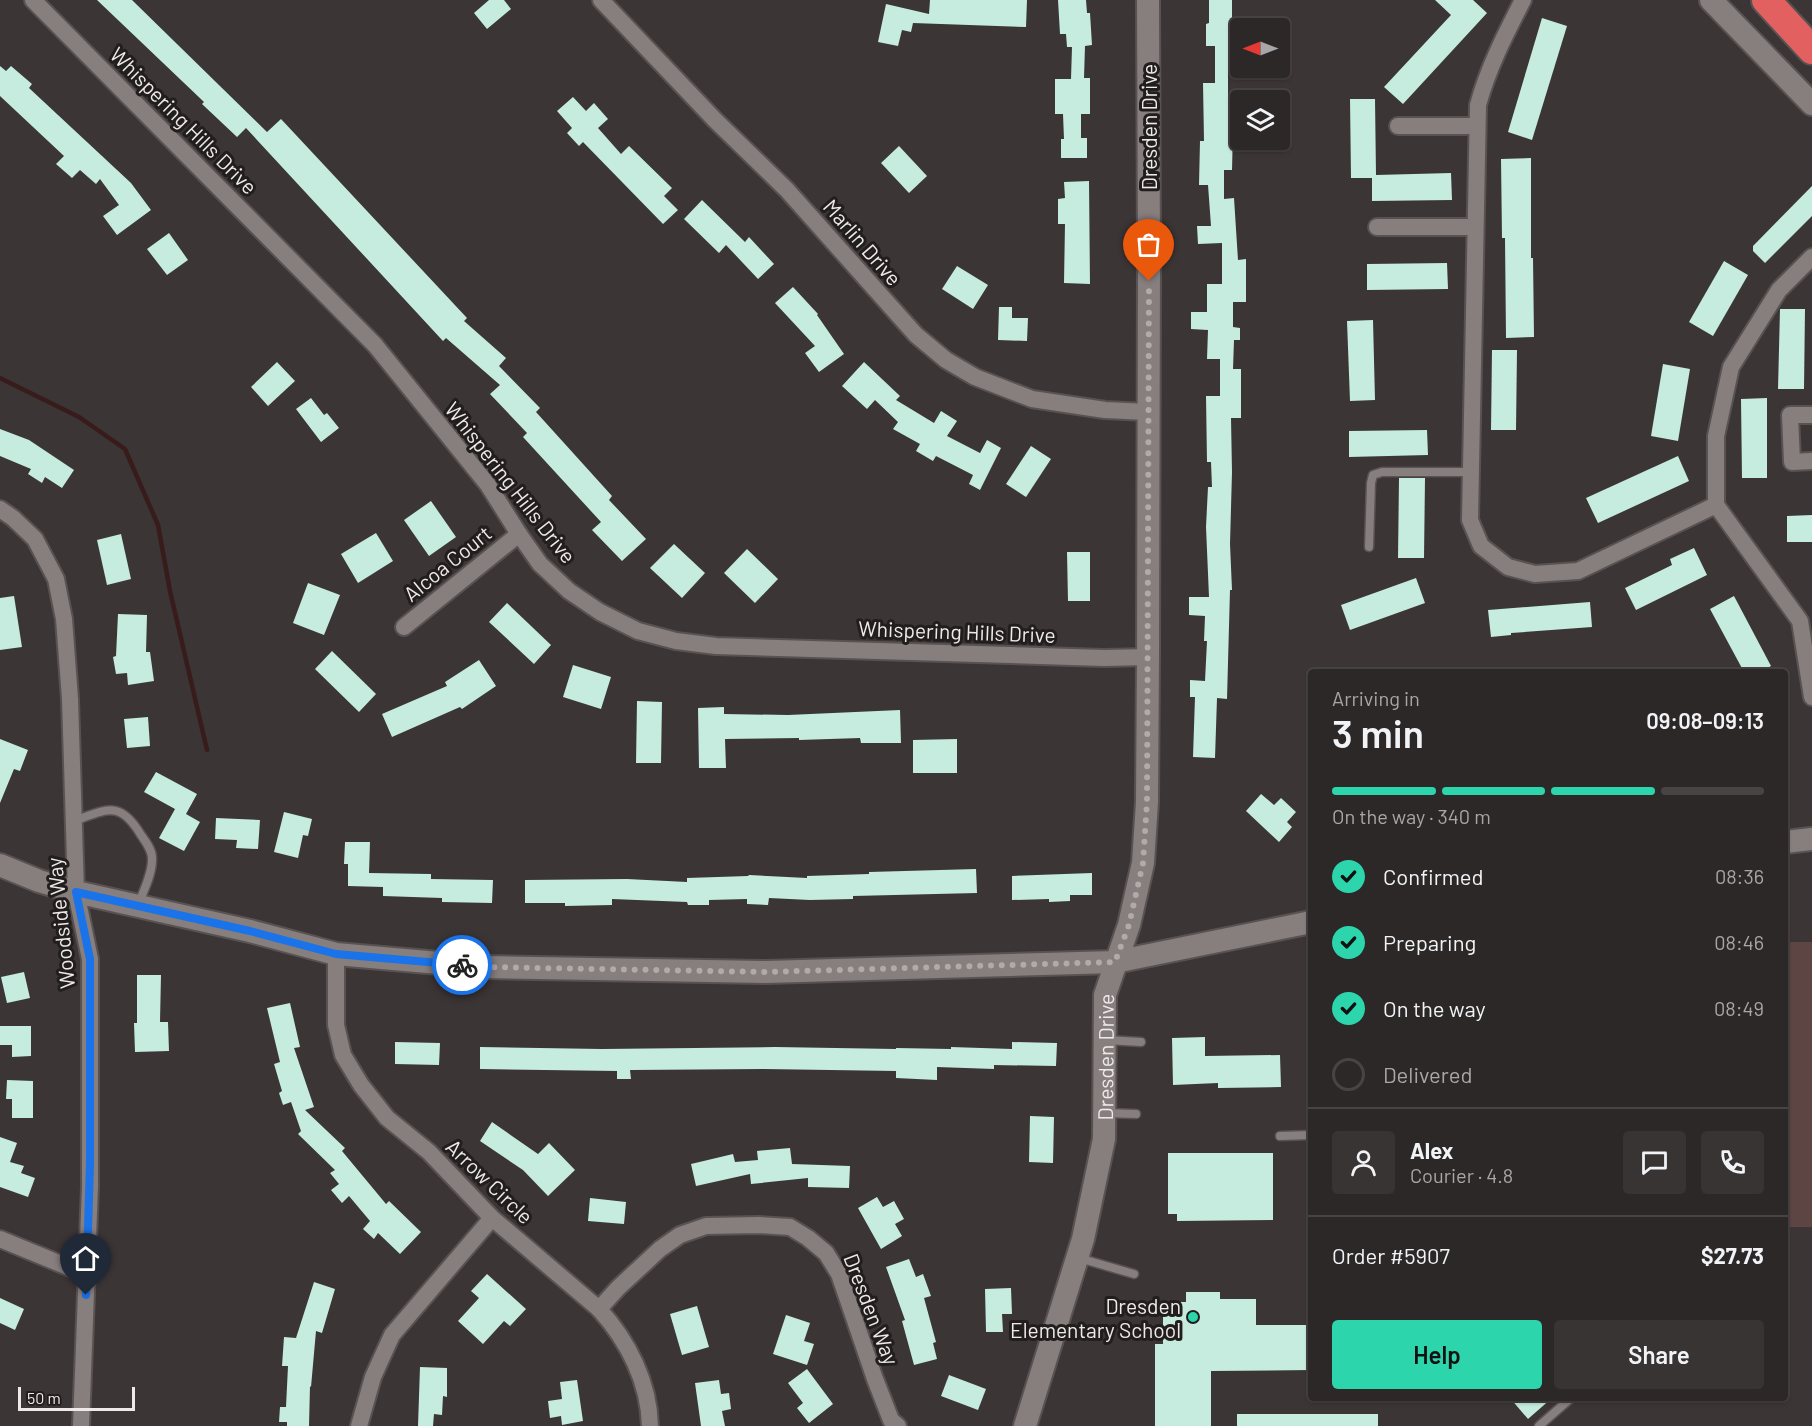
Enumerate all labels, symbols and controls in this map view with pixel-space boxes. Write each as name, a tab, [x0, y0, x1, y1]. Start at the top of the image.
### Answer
north arrow	[1230, 18, 1290, 78]
map controls	[1230, 18, 1290, 150]
street label: Whispering Hills Drive	[105, 41, 263, 199]
street label: Dresden Drive	[1136, 64, 1161, 190]
button: layers	[1230, 90, 1290, 150]
street label: Marlin Drive	[819, 194, 907, 290]
pin	[1123, 219, 1174, 281]
icon: bag	[1132, 228, 1165, 261]
street label: Whispering Hills Drive	[440, 397, 582, 567]
street label: Alcoa Court	[398, 520, 496, 606]
street label: Whispering Hills Drive	[858, 615, 1056, 647]
text: Arriving in	[1332, 686, 1420, 710]
text: 09:08–09:13	[1646, 707, 1764, 733]
text: 3 min	[1332, 709, 1424, 756]
text: On the way · 340 m	[1332, 804, 1491, 828]
street label: Woodside Way	[41, 856, 79, 990]
icon: check	[1332, 860, 1365, 893]
text: Confirmed	[1383, 863, 1483, 889]
text: 08:36	[1715, 864, 1764, 888]
icon: check	[1332, 926, 1365, 959]
text: Preparing	[1383, 929, 1476, 955]
text: 08:46	[1714, 930, 1764, 954]
courier	[432, 935, 492, 995]
icon: bike	[446, 949, 479, 982]
icon: check	[1332, 992, 1365, 1025]
street label: Dresden Drive	[1092, 994, 1118, 1120]
text: On the way	[1383, 995, 1486, 1021]
text: 08:49	[1714, 996, 1764, 1020]
text: Delivered	[1383, 1061, 1472, 1087]
button: person	[1332, 1131, 1395, 1194]
button: chat	[1623, 1131, 1686, 1194]
button: phone	[1701, 1131, 1764, 1194]
street label: Arrow Circle	[441, 1133, 539, 1229]
text: Alex	[1410, 1137, 1453, 1163]
text: Courier · 4.8	[1410, 1163, 1513, 1187]
pin	[60, 1233, 111, 1295]
icon: home	[69, 1242, 102, 1275]
text: Order #5907	[1332, 1242, 1450, 1268]
text: $27.73	[1701, 1242, 1764, 1268]
street label: Dresden Way	[839, 1250, 905, 1369]
place label: Dresden Elementary School	[1010, 1293, 1181, 1342]
marker: Dresden Elementary School	[1186, 1310, 1200, 1324]
button: Help	[1332, 1320, 1542, 1389]
button: Share	[1554, 1320, 1764, 1389]
scale bar	[18, 1384, 135, 1412]
text: 50 m	[27, 1388, 61, 1407]

